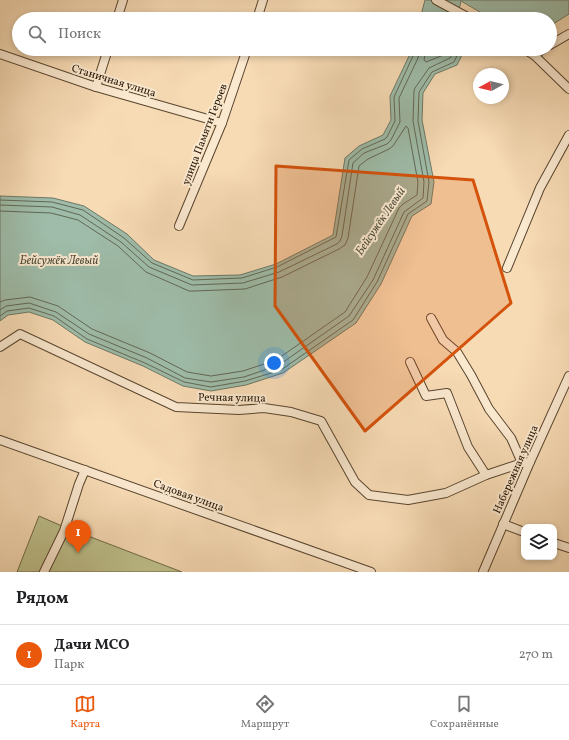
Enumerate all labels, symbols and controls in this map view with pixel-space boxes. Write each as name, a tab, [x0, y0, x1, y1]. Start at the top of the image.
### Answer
search box	[12, 12, 557, 56]
icon: search	[26, 23, 48, 45]
text: Поиск	[58, 24, 101, 45]
street label: Станичная улица	[70, 61, 158, 102]
north arrow	[473, 68, 509, 104]
street label: улица Памяти Героев	[179, 81, 232, 187]
water label: Бейсужёк Левый	[352, 185, 409, 259]
water label: Бейсужёк Левый	[20, 253, 98, 269]
your location	[264, 353, 284, 373]
street label: Речная улица	[198, 390, 266, 407]
street label: Набережная улица	[490, 422, 543, 516]
street label: Садовая улица	[151, 477, 226, 516]
pin: 1	[65, 520, 91, 553]
map controls	[521, 524, 557, 560]
button: layers	[521, 524, 557, 560]
text: Рядом	[16, 587, 69, 610]
text: Дачи МСО	[54, 635, 130, 656]
text: 1	[26, 646, 32, 664]
text: 270 m	[519, 646, 553, 664]
text: Парк	[54, 656, 84, 674]
tab: Карта	[70, 693, 100, 732]
tab: Маршрут	[241, 693, 289, 732]
tab: Сохранённые	[430, 693, 499, 732]

